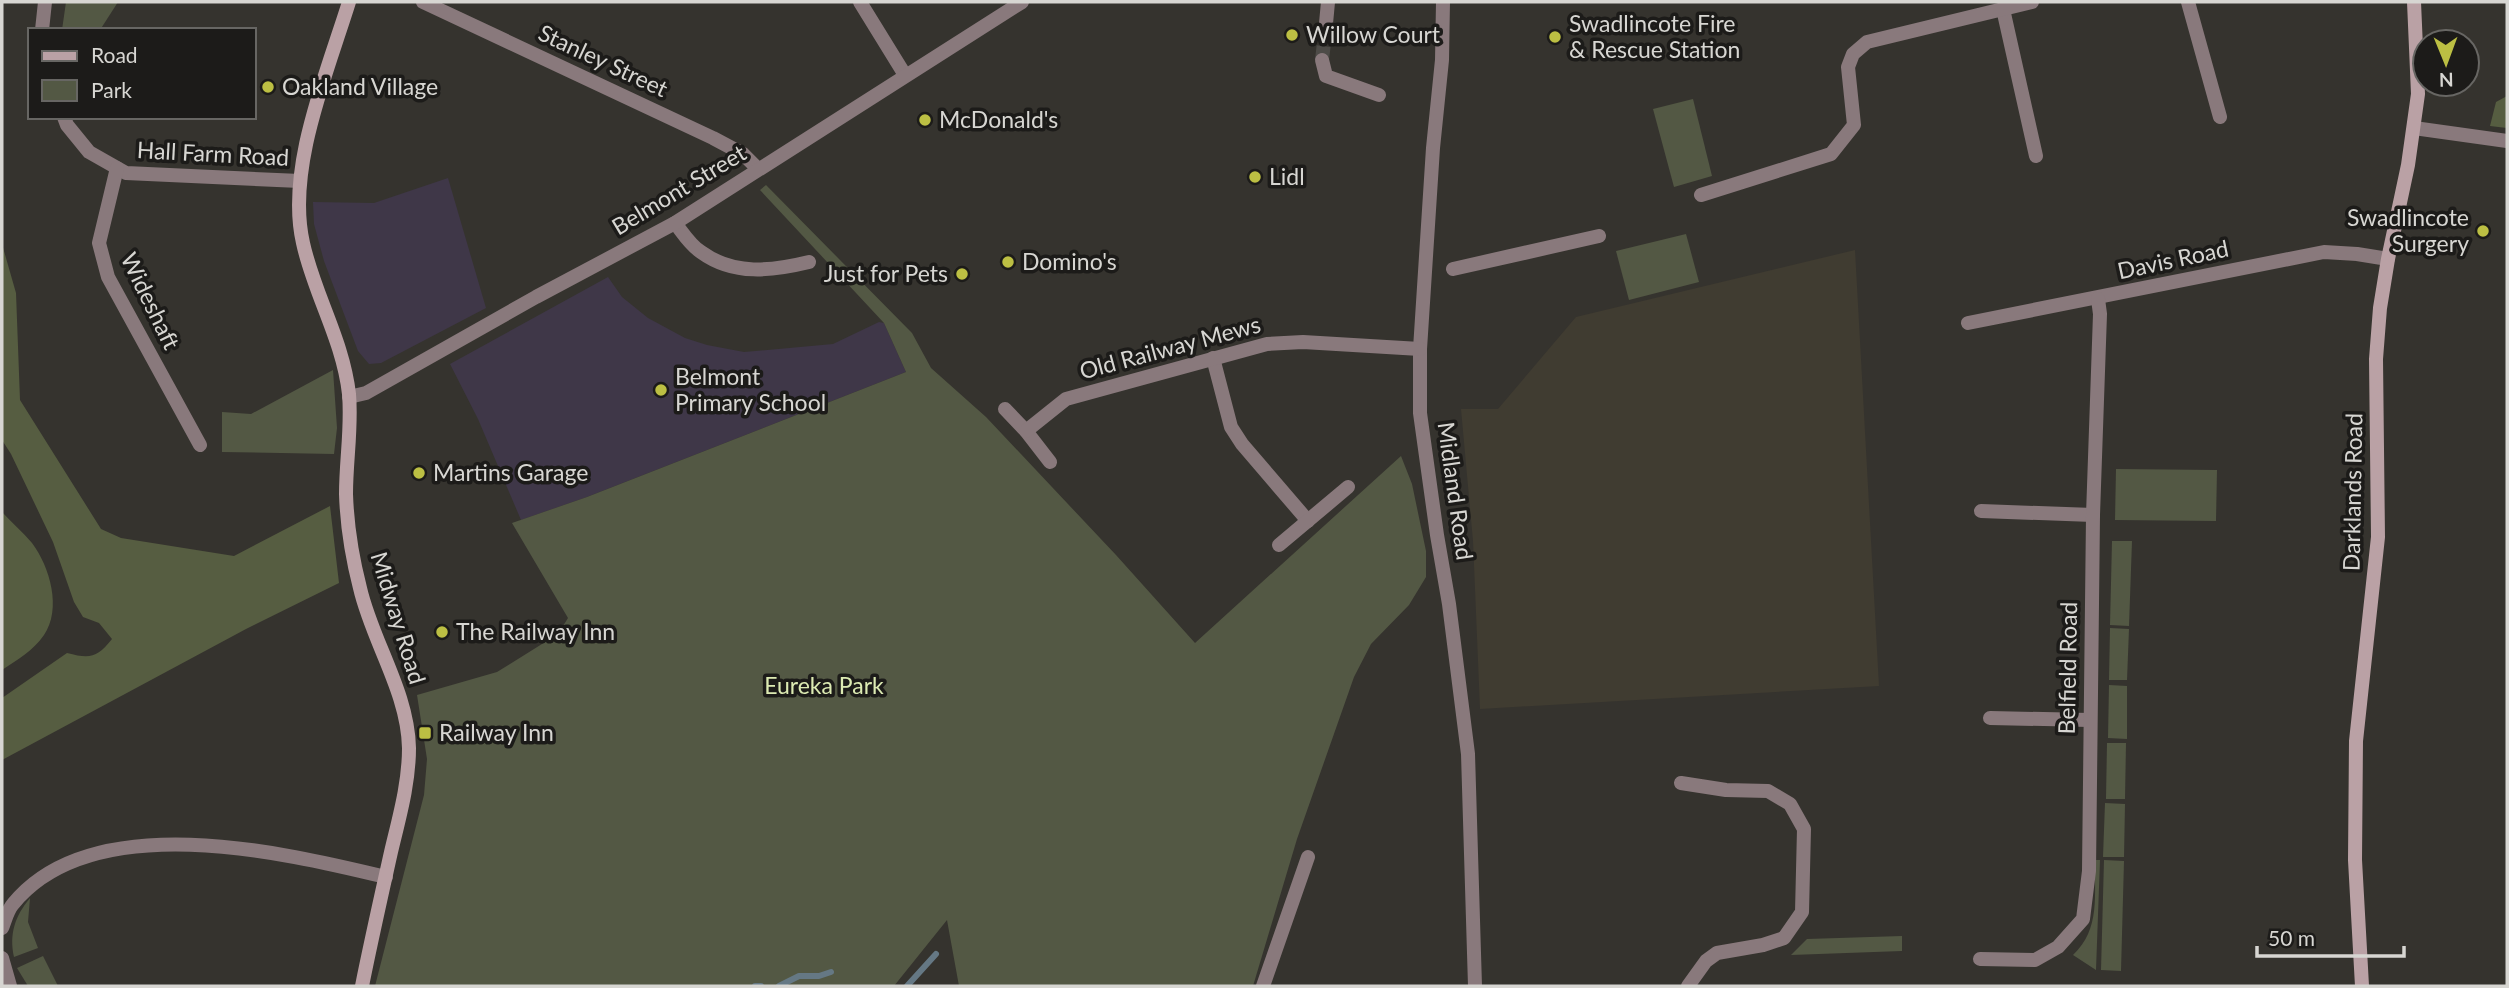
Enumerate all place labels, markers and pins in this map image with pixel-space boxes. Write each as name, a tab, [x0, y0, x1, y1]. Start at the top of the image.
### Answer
place label: Swadlincote Fire & Rescue Station	[1569, 9, 1740, 63]
place label: Willow Court	[1306, 20, 1441, 48]
marker: Willow Court	[1284, 27, 1300, 43]
marker: Swadlincote Fire & Rescue Station	[1547, 29, 1563, 45]
place label: Oakland Village	[282, 72, 438, 100]
marker: Oakland Village	[260, 79, 276, 95]
place label: McDonald's	[939, 105, 1058, 133]
marker: McDonald's	[917, 112, 933, 128]
place label: Lidl	[1269, 162, 1305, 190]
marker: Lidl	[1247, 169, 1263, 185]
place label: Swadlincote Surgery	[2347, 203, 2469, 257]
marker: Swadlincote Surgery	[2475, 223, 2491, 239]
place label: Domino's	[1022, 247, 1117, 275]
marker: Domino's	[1000, 254, 1016, 270]
place label: Just for Pets	[824, 259, 948, 287]
marker: Just for Pets	[954, 266, 970, 282]
place label: Belmont Primary School	[675, 362, 826, 416]
marker: Belmont Primary School	[653, 382, 669, 398]
place label: Martins Garage	[433, 458, 588, 486]
marker: Martins Garage	[411, 465, 427, 481]
place label: The Railway Inn	[456, 617, 615, 645]
marker: The Railway Inn	[434, 624, 450, 640]
place label: Railway Inn	[439, 718, 554, 746]
marker: Railway Inn	[417, 725, 433, 741]

